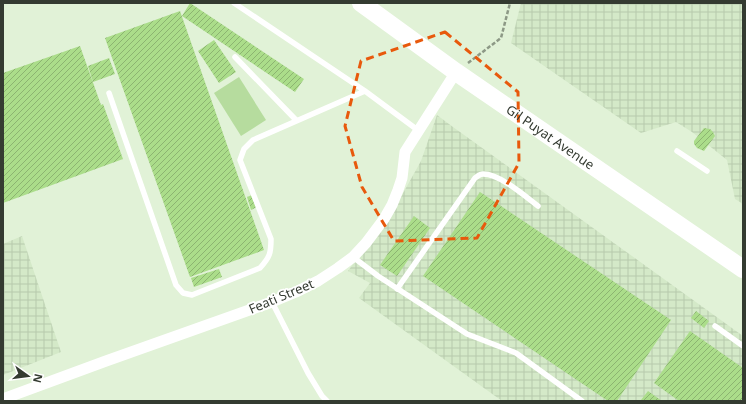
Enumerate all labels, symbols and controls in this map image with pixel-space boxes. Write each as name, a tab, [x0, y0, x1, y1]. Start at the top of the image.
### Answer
street label: Gil Puyat Avenue	[503, 100, 598, 173]
street label: Feati Street	[246, 274, 317, 318]
north arrow	[8, 356, 48, 396]
text: N	[30, 372, 47, 385]

